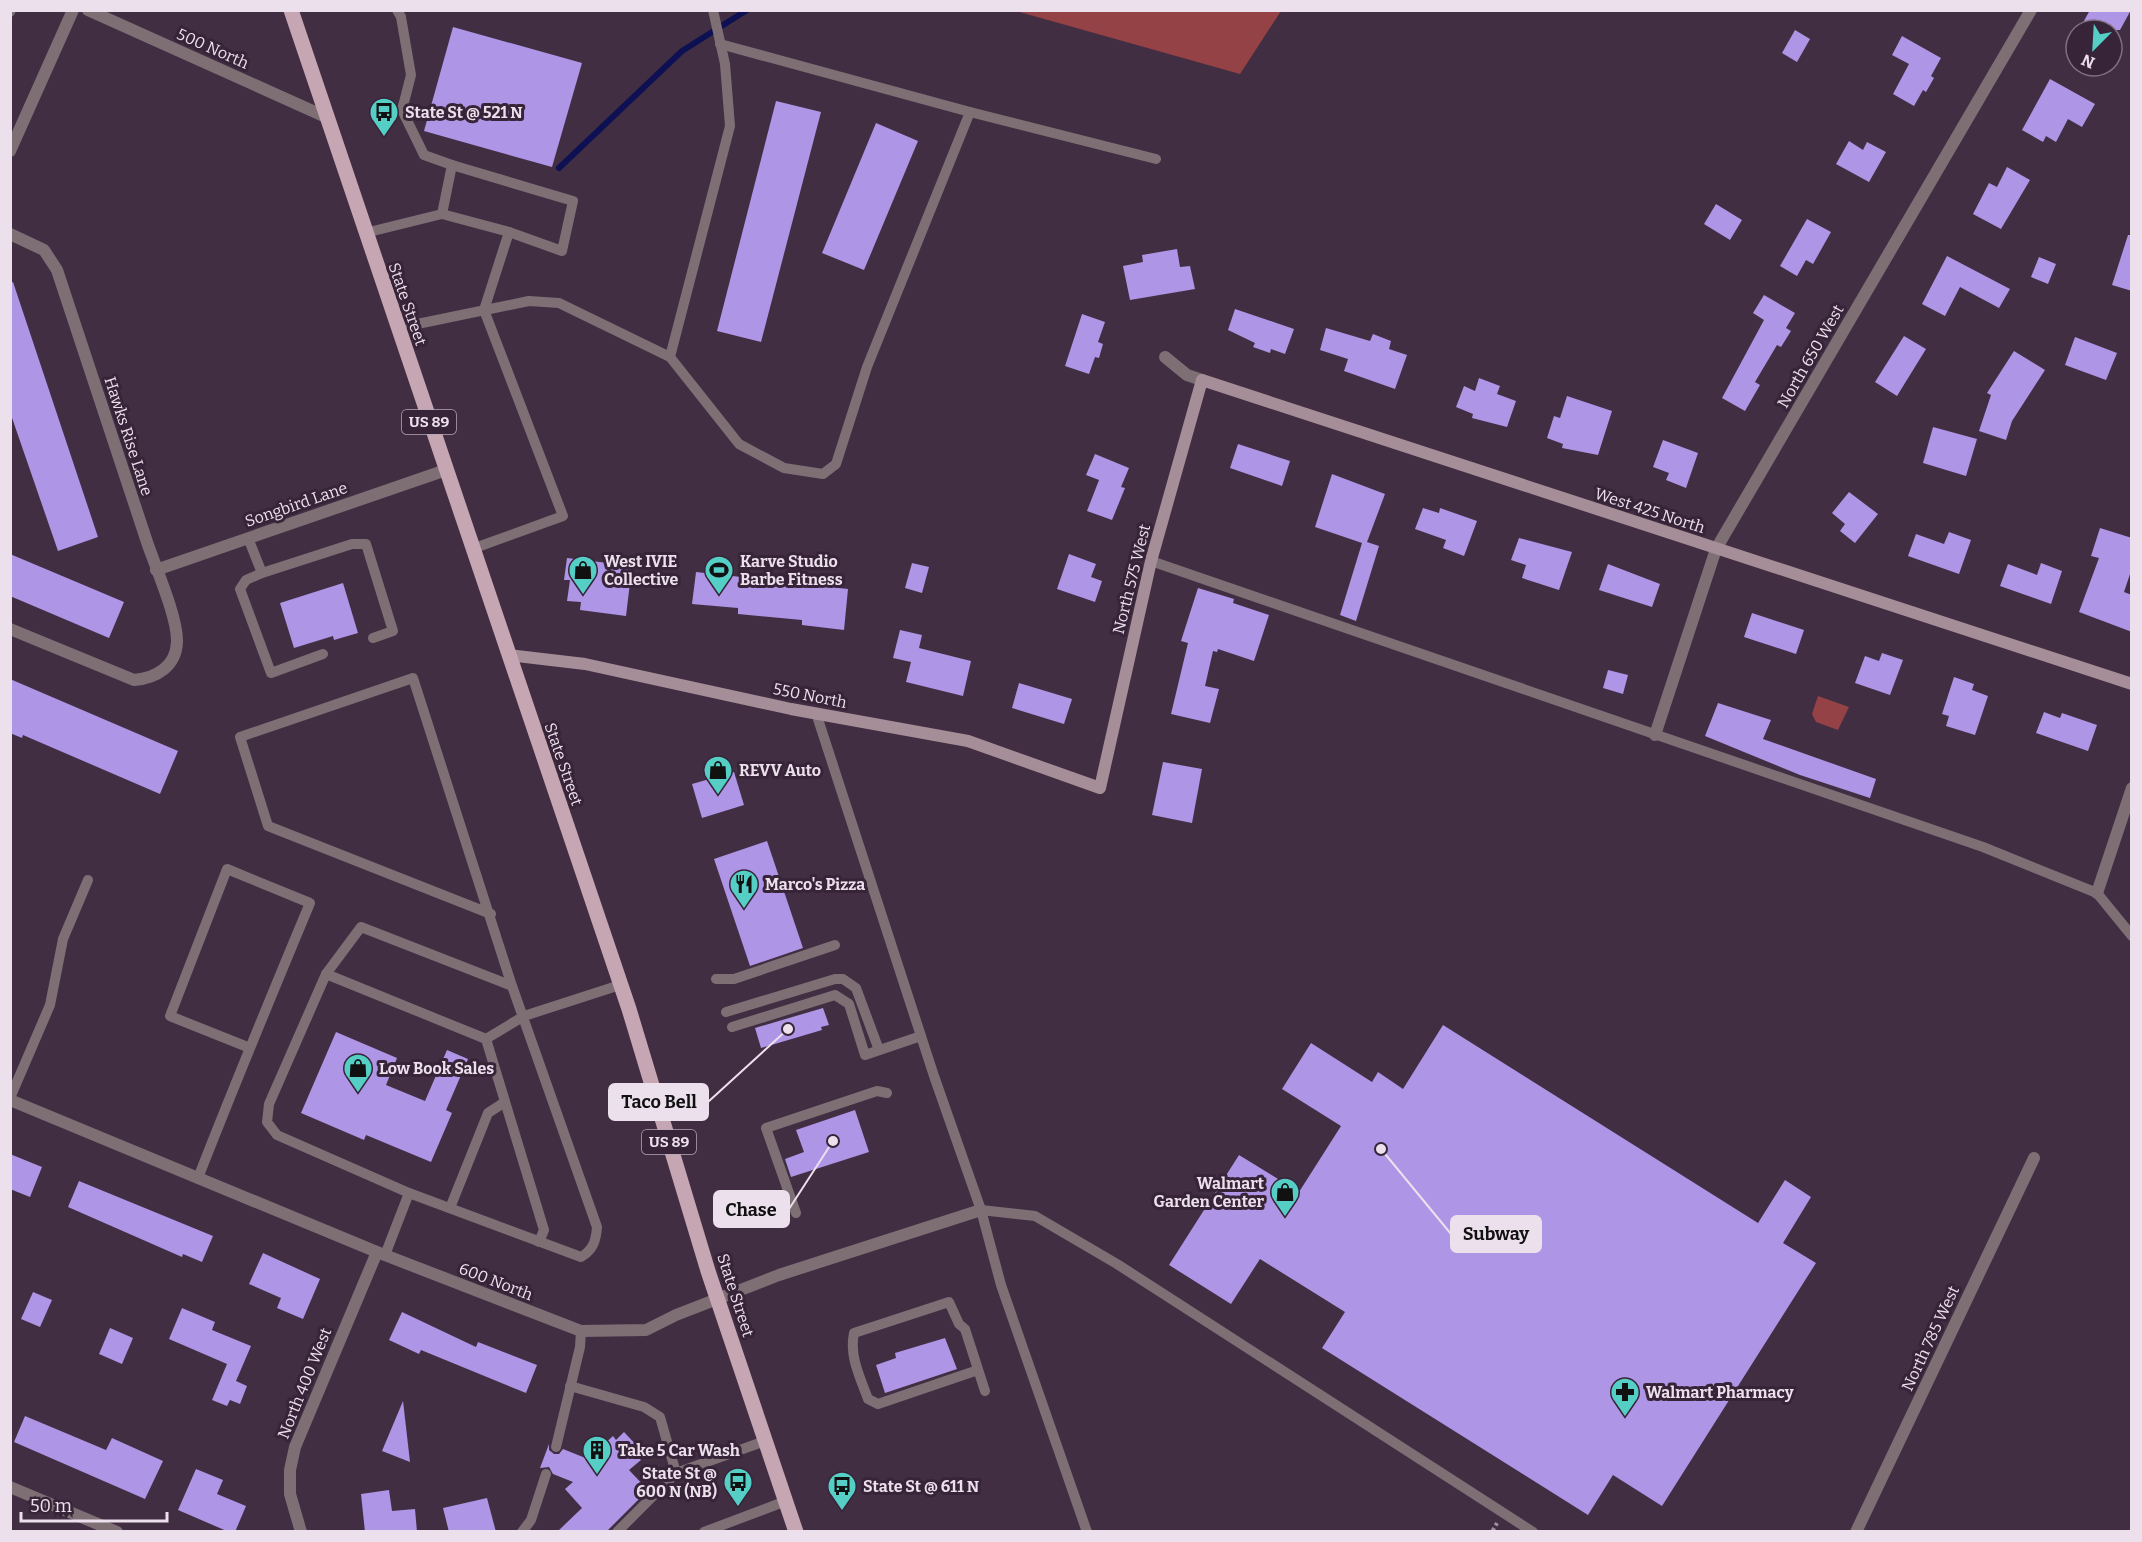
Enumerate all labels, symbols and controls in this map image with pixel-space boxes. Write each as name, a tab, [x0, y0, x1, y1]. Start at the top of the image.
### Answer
north arrow	[2064, 18, 2124, 78]
street label: 500 North	[174, 24, 252, 73]
text: N	[2079, 50, 2098, 72]
bus stop icon: State St @ 521 N	[368, 96, 400, 138]
place label: State St @ 521 N	[405, 103, 523, 122]
street label: State Street	[384, 260, 431, 348]
street label: North 650 West	[1773, 301, 1848, 411]
street label: Hawks Rise Lane	[100, 374, 157, 498]
road number: US 89	[402, 410, 456, 434]
street label: Songbird Lane	[242, 478, 350, 531]
street label: West 425 North	[1592, 484, 1707, 537]
street label: North 575 West	[1109, 522, 1154, 636]
place label: West IVIE Collective	[604, 552, 678, 589]
place label: Karve Studio Barbe Fitness	[740, 552, 843, 589]
shop icon: West IVIE Collective	[567, 554, 599, 596]
sports icon: Karve Studio Barbe Fitness	[703, 554, 735, 596]
street label: 550 North	[771, 679, 848, 712]
street label: State Street	[540, 720, 587, 808]
shop icon: REVV Auto	[702, 754, 734, 796]
place label: REVV Auto	[739, 761, 821, 780]
restaurant icon: Marco's Pizza	[728, 868, 760, 910]
place label: Marco's Pizza	[765, 875, 865, 894]
shop icon: Low Book Sales	[342, 1052, 374, 1094]
place label: Low Book Sales	[379, 1059, 494, 1078]
callout: Taco Bell	[609, 1084, 708, 1120]
text: Taco Bell	[621, 1091, 697, 1113]
road number: US 89	[642, 1130, 696, 1154]
place label: Walmart Garden Center	[1154, 1174, 1265, 1211]
shop icon: Walmart Garden Center	[1269, 1176, 1301, 1218]
callout: Chase	[714, 1191, 789, 1227]
text: Chase	[725, 1199, 777, 1221]
callout: Subway	[1451, 1216, 1541, 1252]
text: Subway	[1463, 1223, 1530, 1245]
street label: State Street	[713, 1251, 758, 1339]
street label: 600 North	[456, 1259, 535, 1304]
street label: North 785 West	[1898, 1282, 1963, 1394]
street label: North 400 West	[274, 1325, 335, 1441]
pharmacy icon: Walmart Pharmacy	[1609, 1376, 1641, 1418]
place label: Walmart Pharmacy	[1646, 1383, 1794, 1402]
building icon: Take 5 Car Wash	[581, 1434, 613, 1476]
place label: Take 5 Car Wash	[618, 1441, 740, 1460]
place label: State St @ 600 N (NB)	[636, 1464, 717, 1501]
bus stop icon: State St @ 600 N (NB)	[722, 1466, 754, 1508]
bus stop icon: State St @ 611 N	[826, 1470, 858, 1512]
place label: State St @ 611 N	[863, 1477, 979, 1496]
scale bar	[21, 1485, 166, 1523]
text: 50 m	[30, 1495, 72, 1517]

